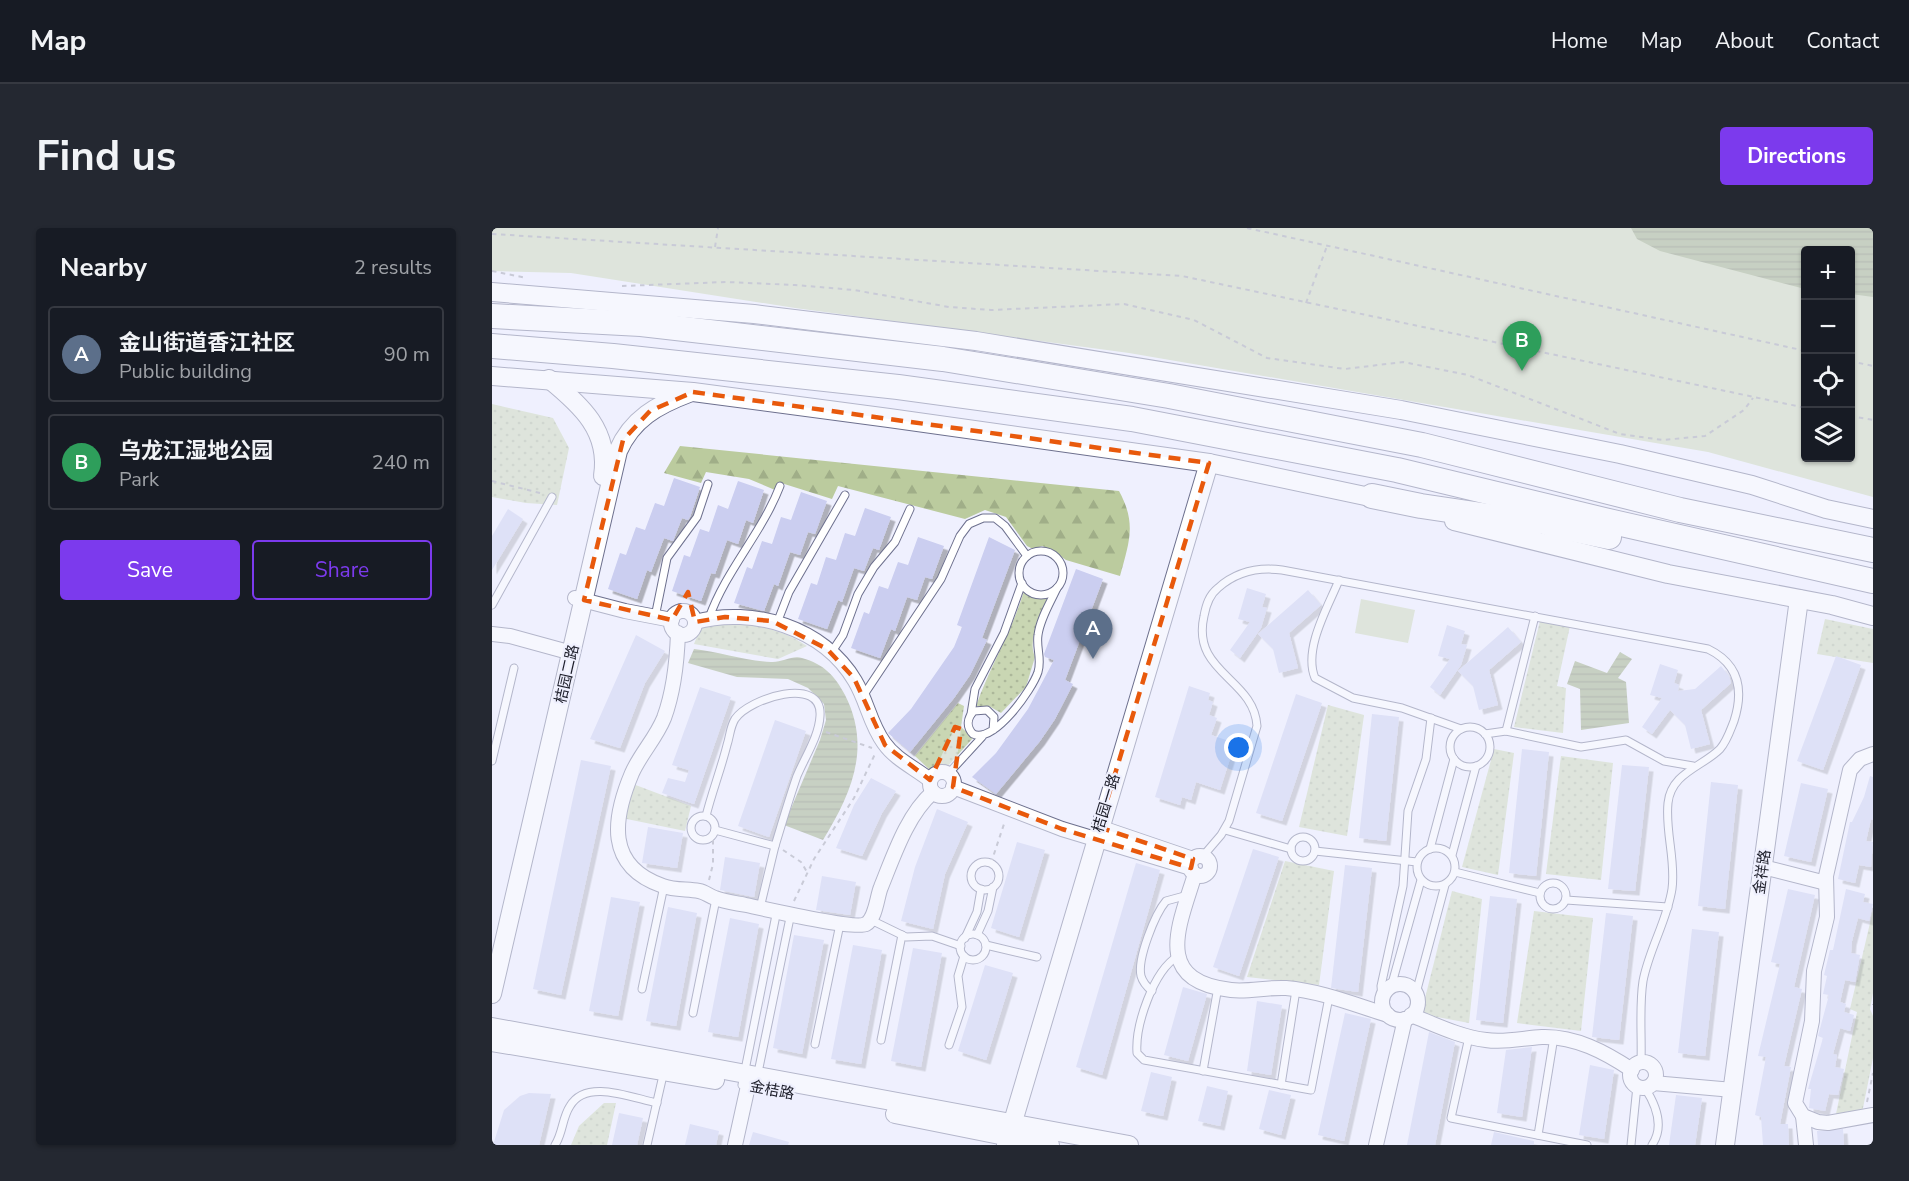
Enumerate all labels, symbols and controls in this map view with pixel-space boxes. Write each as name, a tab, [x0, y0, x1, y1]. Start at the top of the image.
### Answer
text: Map	[30, 22, 86, 60]
text: Home	[1551, 27, 1608, 55]
text: Map	[1641, 27, 1682, 55]
text: About	[1715, 27, 1773, 55]
text: Contact	[1806, 27, 1879, 55]
button: Directions	[1720, 127, 1873, 185]
text: Find us	[36, 128, 176, 185]
map controls	[1801, 246, 1855, 462]
button: +	[1801, 246, 1855, 300]
text: Nearby	[60, 250, 147, 285]
text: 2 results	[354, 254, 432, 281]
button: −	[1801, 300, 1855, 354]
pin: B	[1502, 322, 1542, 371]
text: 金山街道香江社区	[119, 328, 295, 358]
text: A	[74, 341, 89, 368]
text: 90 m	[384, 341, 430, 368]
button: locate	[1801, 354, 1855, 408]
text: Public building	[119, 358, 252, 385]
button: layers	[1801, 408, 1855, 462]
text: 乌龙江湿地公园	[119, 436, 273, 466]
text: B	[75, 449, 88, 476]
text: 240 m	[372, 449, 430, 476]
text: Park	[119, 466, 159, 493]
button: Save	[60, 540, 240, 600]
button: Share	[252, 540, 432, 600]
pin: A	[1074, 610, 1112, 659]
street label: 桔园二路	[551, 643, 583, 705]
your location	[1224, 733, 1253, 762]
street label: 桔园一路	[1088, 771, 1124, 835]
street label: 金祥路	[1749, 848, 1775, 896]
street label: 金桔路	[748, 1076, 796, 1104]

